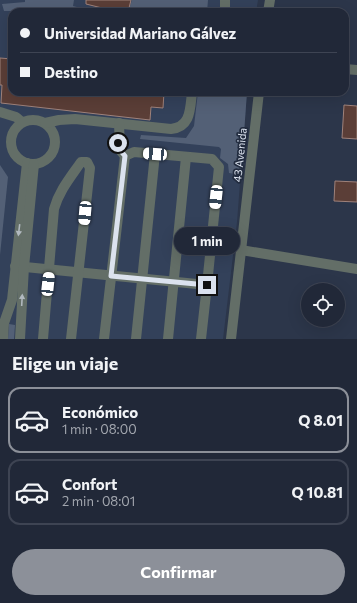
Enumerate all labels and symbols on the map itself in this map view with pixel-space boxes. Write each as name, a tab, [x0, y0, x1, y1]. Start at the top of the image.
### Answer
street label: 43 Avenida	[230, 127, 249, 183]
route start	[109, 134, 127, 152]
car	[143, 147, 167, 161]
car	[209, 184, 223, 210]
car	[78, 201, 92, 225]
one-way arrow	[16, 224, 22, 236]
callout: 1 min	[174, 227, 240, 255]
car	[41, 271, 55, 297]
route end	[198, 276, 216, 294]
one-way arrow	[19, 293, 25, 306]

